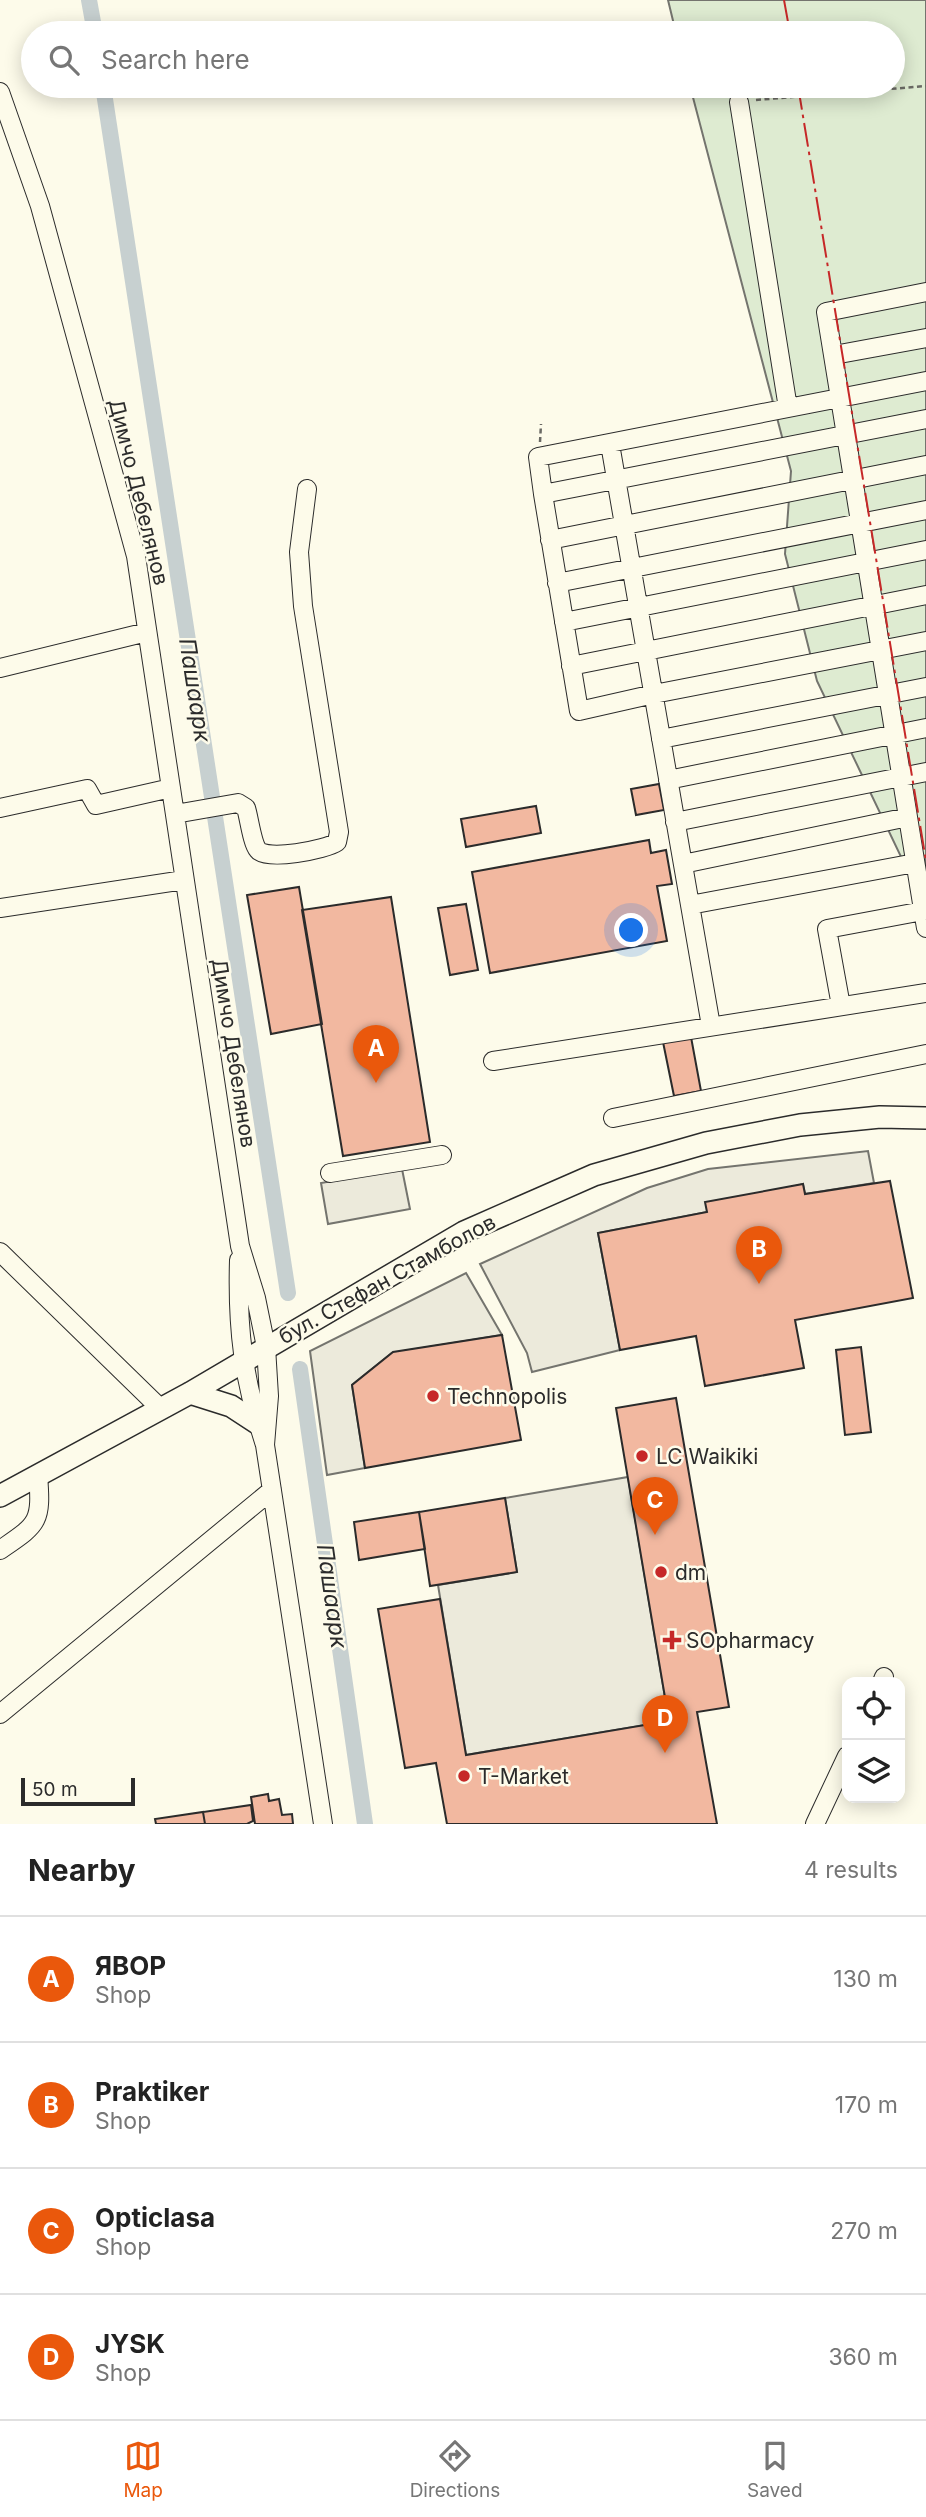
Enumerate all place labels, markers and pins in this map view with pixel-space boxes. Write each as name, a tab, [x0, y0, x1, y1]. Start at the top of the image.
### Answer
pin: A	[353, 1025, 399, 1083]
pin: B	[736, 1226, 782, 1284]
place label: Technopolis	[447, 1384, 567, 1409]
marker: Technopolis	[425, 1388, 441, 1404]
place label: LC Waikiki	[656, 1444, 758, 1469]
marker: LC Waikiki	[634, 1448, 650, 1464]
pin: C	[632, 1477, 678, 1535]
place label: dm	[675, 1560, 706, 1585]
marker: dm	[653, 1564, 669, 1580]
place label: SOpharmacy	[686, 1628, 815, 1653]
marker: SOpharmacy	[664, 1632, 680, 1648]
pin: D	[642, 1695, 688, 1753]
place label: T-Market	[478, 1764, 569, 1789]
marker: T-Market	[456, 1768, 472, 1784]

